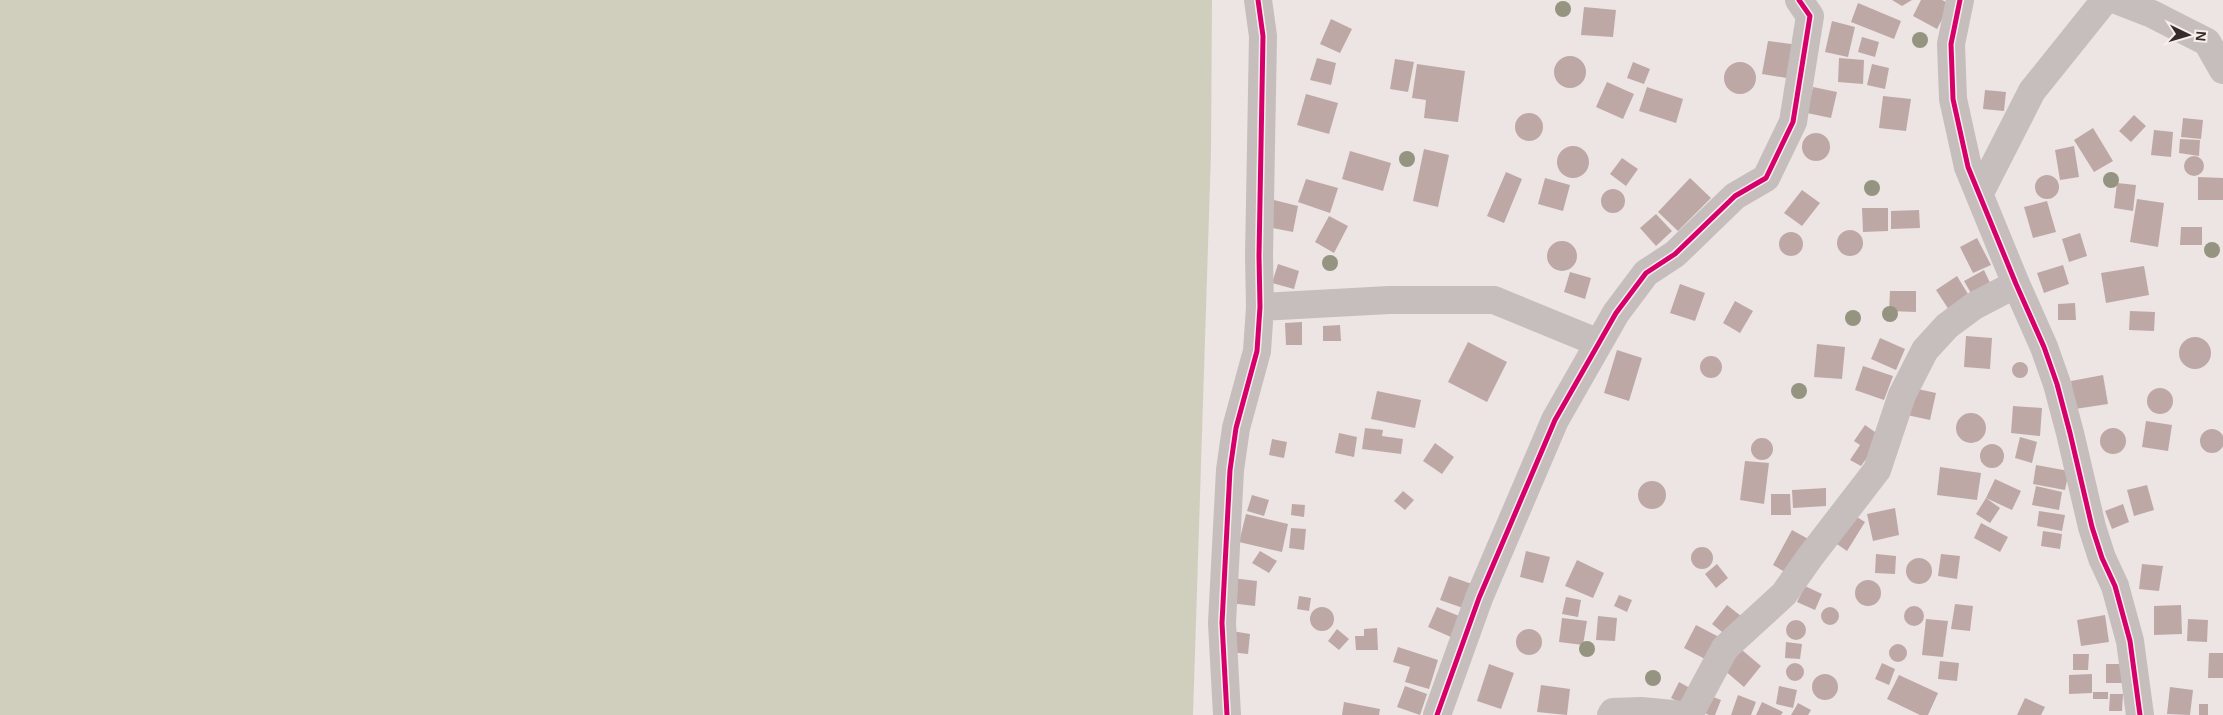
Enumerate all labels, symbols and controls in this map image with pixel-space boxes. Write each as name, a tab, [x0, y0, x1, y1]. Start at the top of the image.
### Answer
north arrow	[2163, 10, 2213, 60]
text: N	[2193, 30, 2209, 42]

